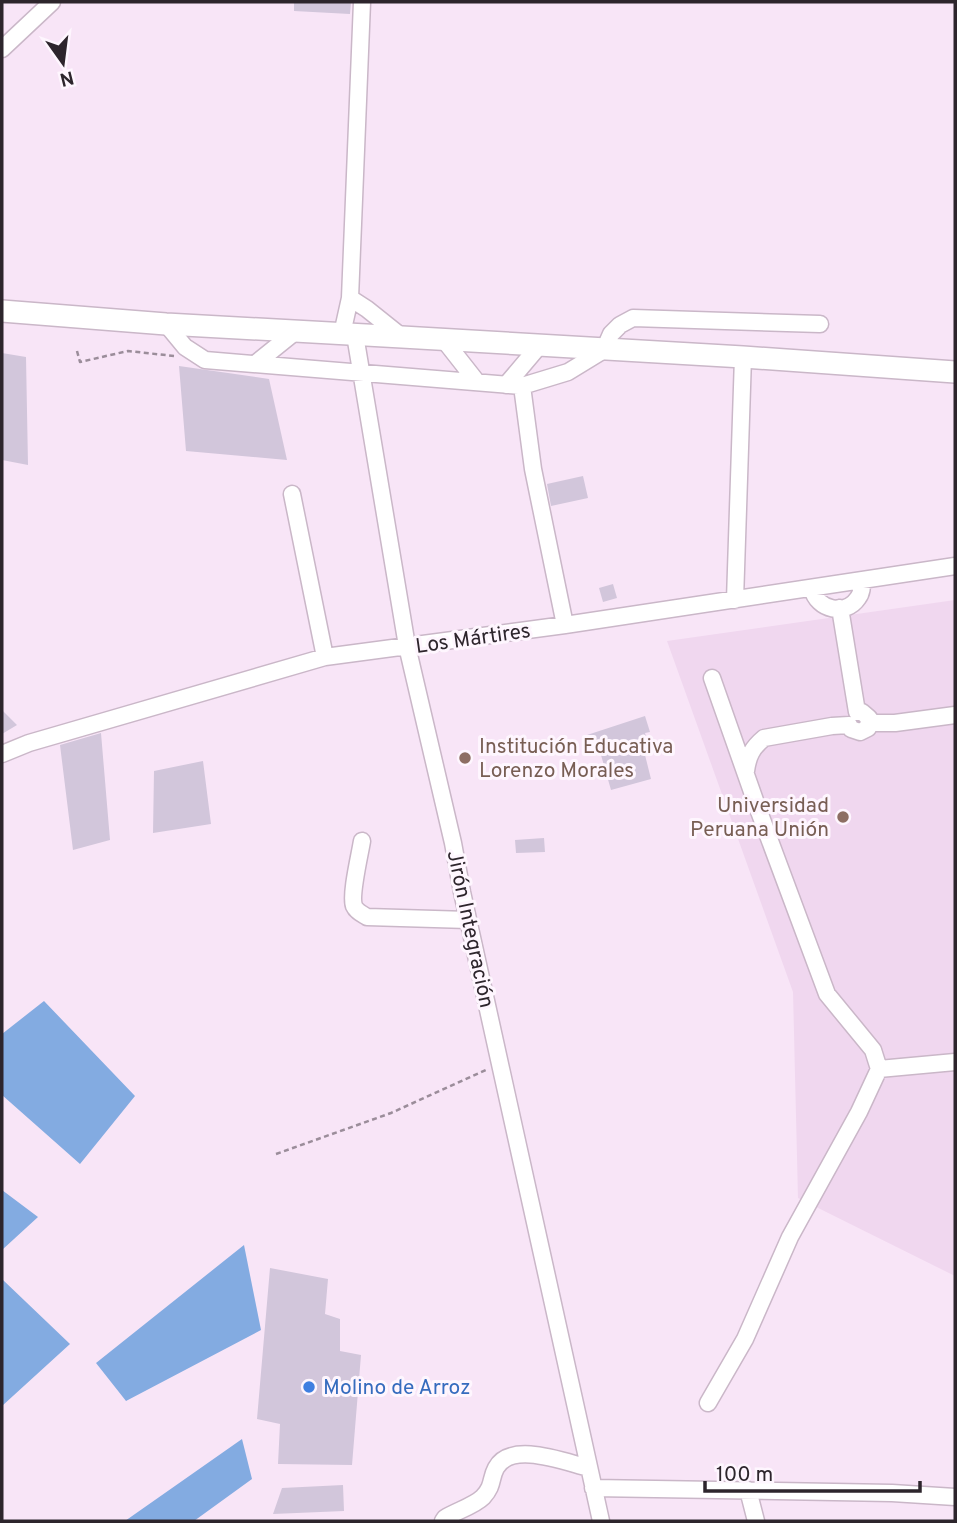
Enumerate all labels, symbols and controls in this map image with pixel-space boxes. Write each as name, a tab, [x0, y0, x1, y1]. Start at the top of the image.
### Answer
north arrow	[28, 28, 98, 98]
text: N	[57, 64, 76, 91]
street label: Los Mártires	[414, 618, 532, 661]
place label: Institución Educativa Lorenzo Morales	[479, 734, 673, 785]
marker: Institución Educativa Lorenzo Morales	[457, 750, 473, 766]
place label: Universidad Peruana Unión	[690, 793, 829, 844]
marker: Universidad Peruana Unión	[835, 809, 851, 825]
street label: Jirón Integración	[440, 848, 499, 1010]
place label: Molino de Arroz	[323, 1375, 471, 1402]
marker: Molino de Arroz	[301, 1379, 317, 1395]
scale bar	[705, 1450, 920, 1494]
text: 100 m	[716, 1462, 773, 1489]

